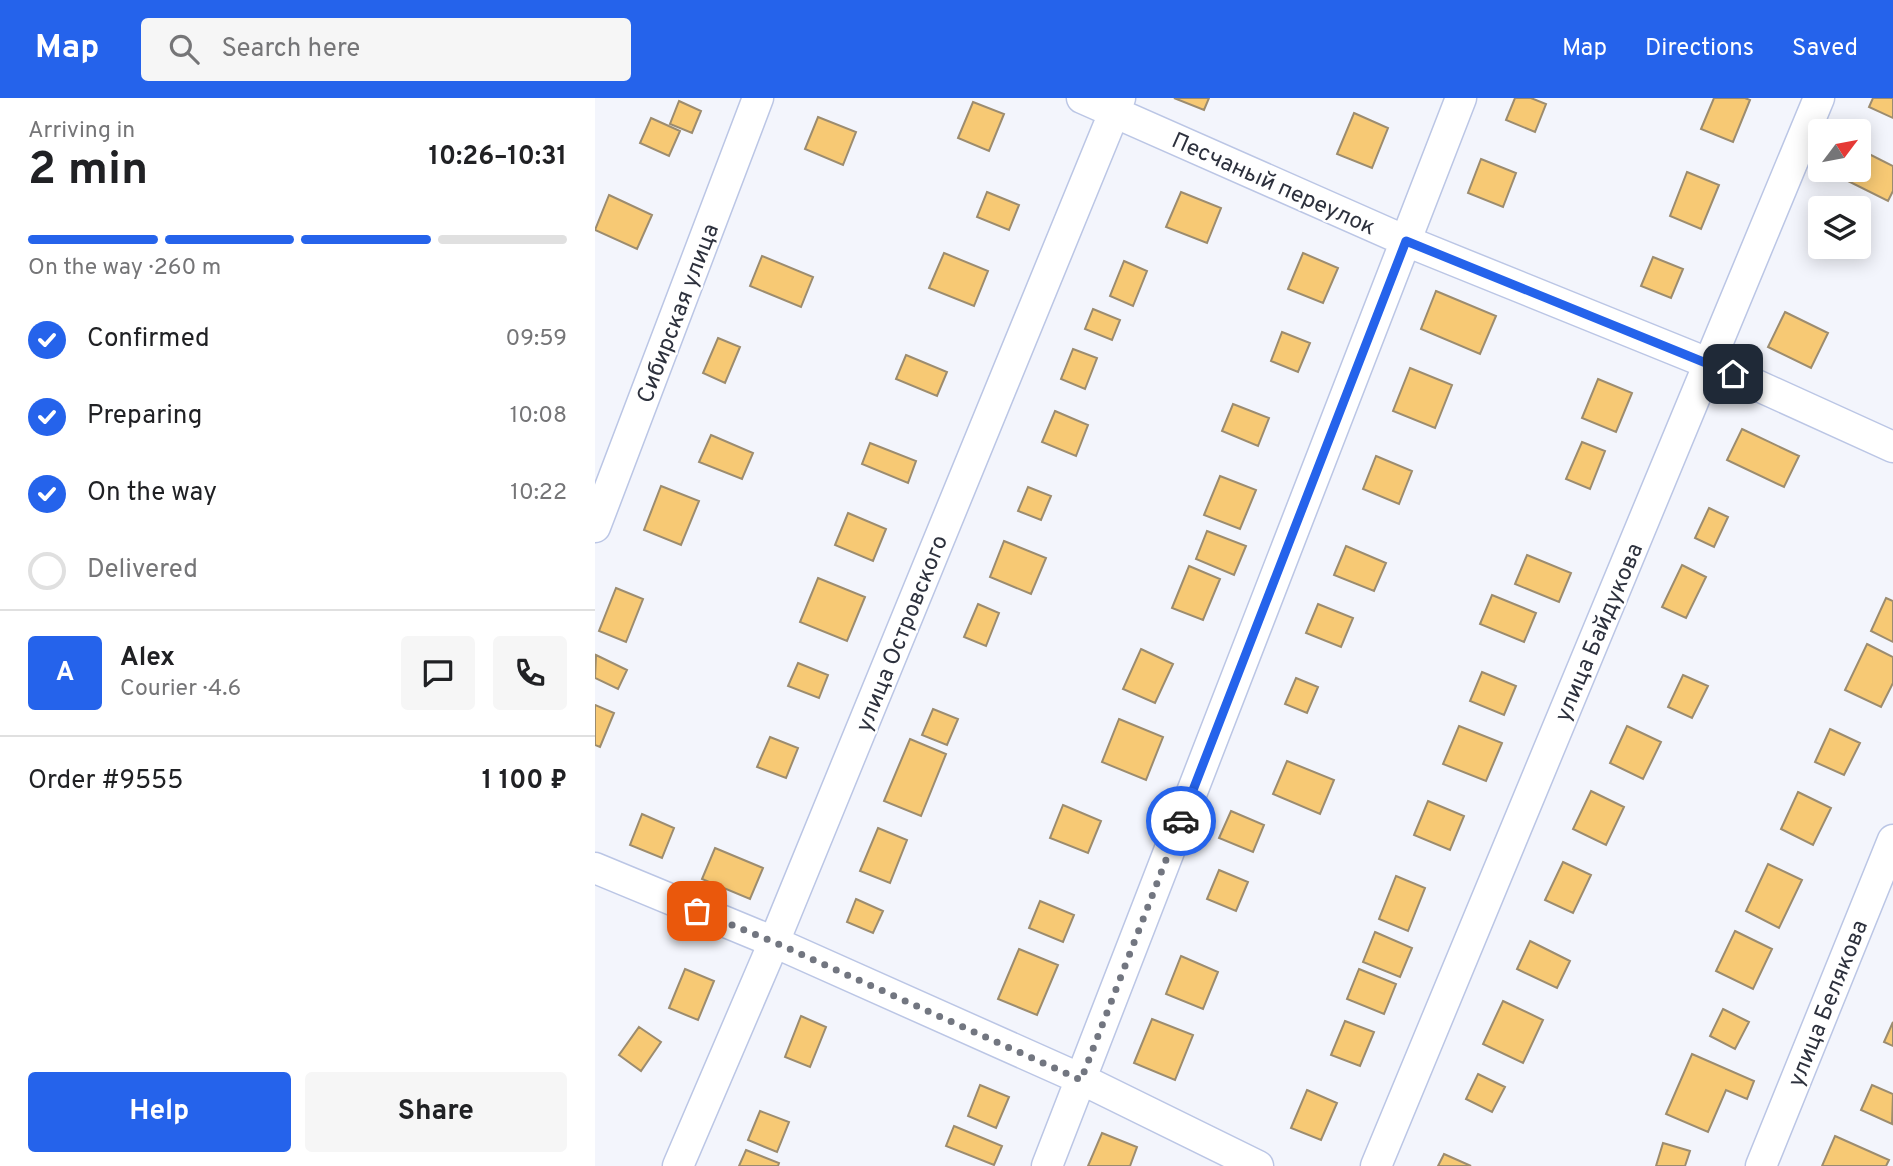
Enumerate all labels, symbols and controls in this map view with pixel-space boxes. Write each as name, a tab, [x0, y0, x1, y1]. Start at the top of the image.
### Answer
search box	[141, 18, 631, 81]
text: Map	[35, 28, 99, 70]
icon: search	[165, 30, 203, 68]
text: Search here	[221, 33, 360, 66]
text: Map	[1562, 34, 1607, 64]
text: Directions	[1645, 34, 1754, 64]
text: Saved	[1792, 34, 1858, 64]
text: Arriving in	[28, 117, 135, 146]
north arrow	[1808, 119, 1871, 182]
map controls	[1808, 119, 1871, 259]
street label: Песчаный переулок	[1166, 127, 1379, 243]
text: 10:26–10:31	[429, 141, 567, 174]
text: 2 min	[28, 142, 148, 201]
button: layers	[1808, 196, 1871, 259]
street label: Сибирская улица	[632, 220, 727, 408]
text: On the way · 260 m	[28, 254, 221, 283]
icon: check	[28, 321, 66, 359]
text: Confirmed	[87, 323, 210, 356]
text: 09:59	[506, 325, 567, 354]
pin	[1703, 344, 1763, 404]
icon: home	[1714, 355, 1752, 393]
icon: check	[28, 398, 66, 436]
text: Preparing	[87, 400, 202, 433]
text: 10:08	[510, 402, 567, 431]
icon: check	[28, 475, 66, 513]
text: On the way	[87, 477, 217, 510]
text: 10:22	[510, 479, 567, 508]
street label: улица Островского	[851, 531, 956, 737]
street label: улица Байдукова	[1550, 539, 1651, 727]
text: Delivered	[87, 554, 198, 587]
button: chat	[401, 636, 475, 710]
button: phone	[493, 636, 567, 710]
text: Alex	[120, 642, 175, 675]
text: A	[56, 657, 74, 690]
text: Courier · 4.6	[120, 675, 241, 704]
text: Order #9555	[28, 765, 183, 798]
text: 1 100 ₽	[482, 765, 567, 798]
courier	[1146, 786, 1216, 856]
icon: car	[1162, 802, 1200, 840]
pin	[667, 881, 727, 941]
icon: bag	[678, 892, 716, 930]
street label: улица Белякова	[1783, 916, 1876, 1092]
button: Help	[28, 1072, 291, 1152]
button: Share	[305, 1072, 567, 1152]

